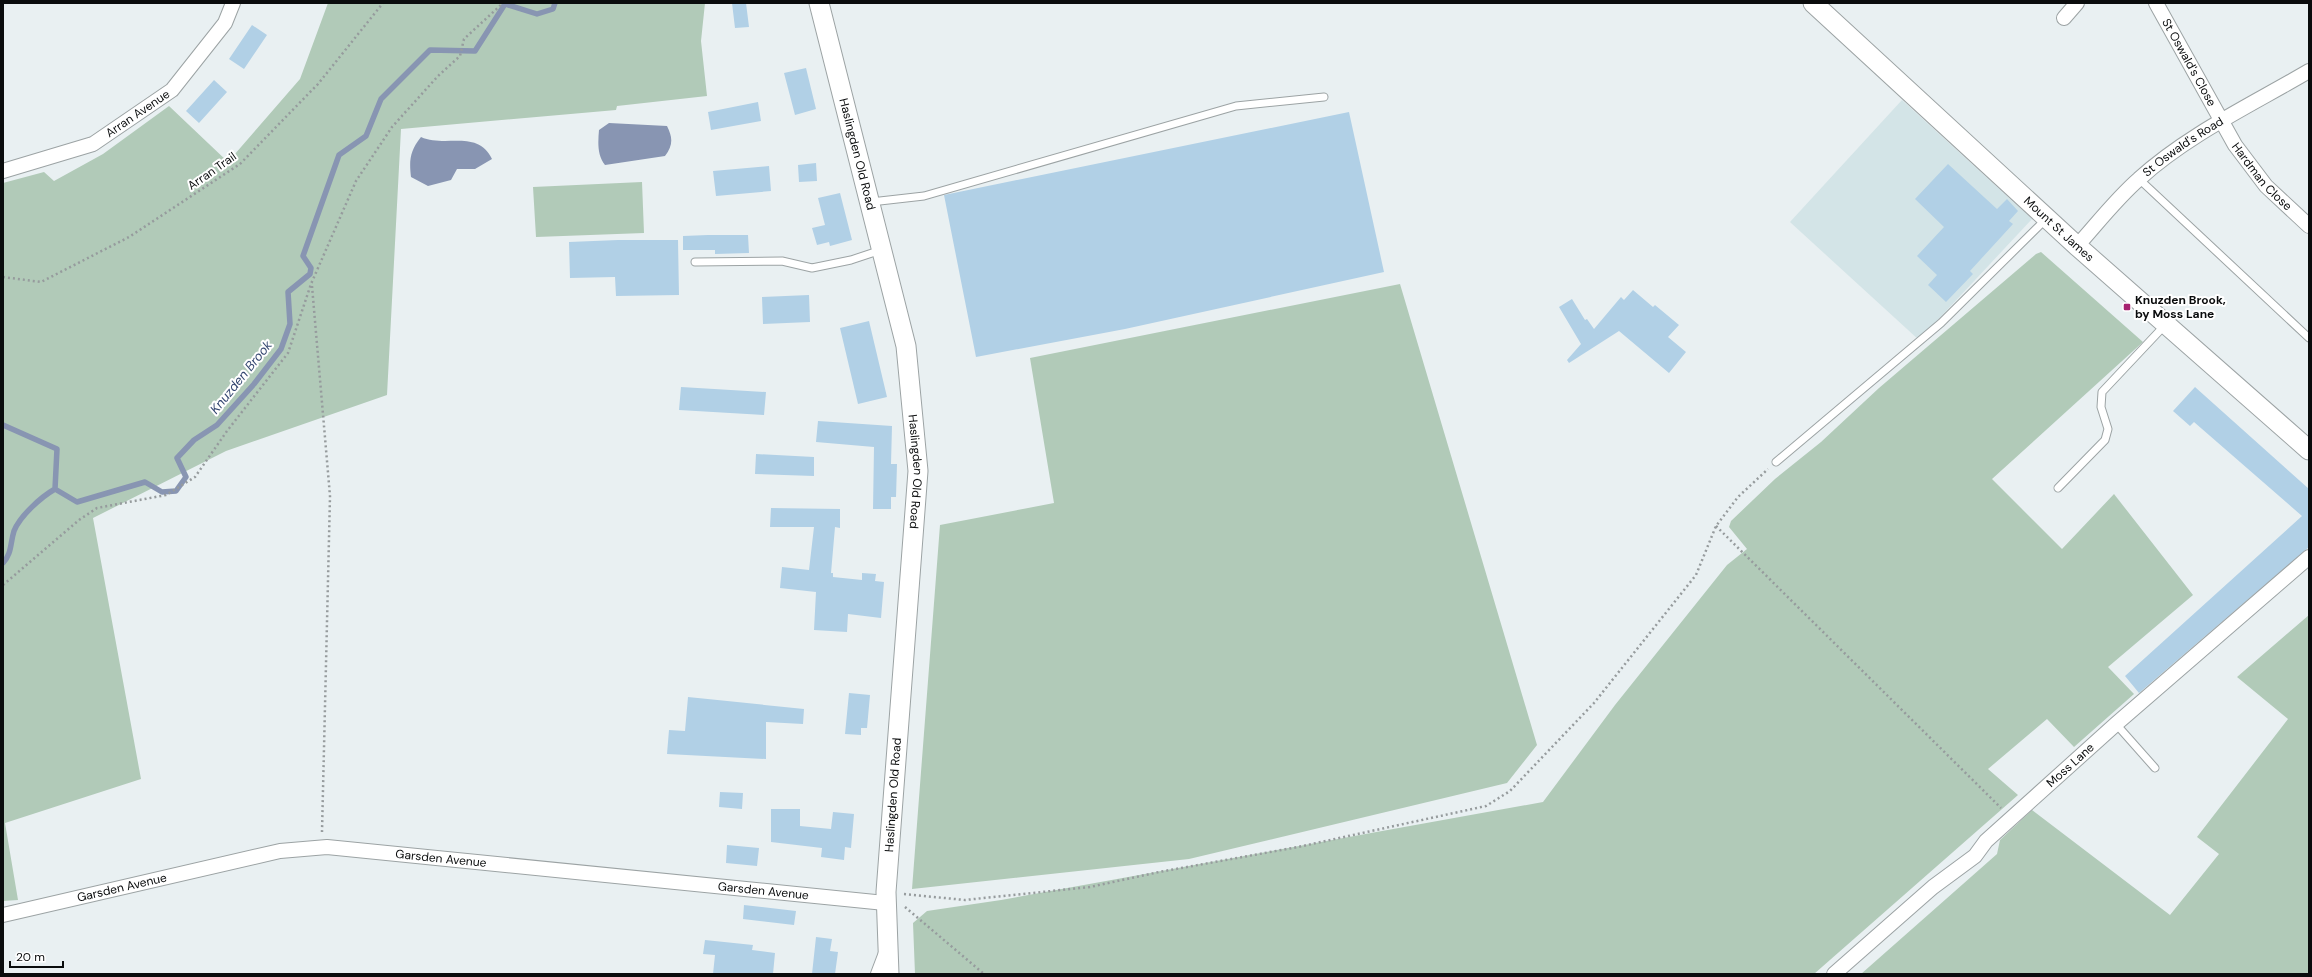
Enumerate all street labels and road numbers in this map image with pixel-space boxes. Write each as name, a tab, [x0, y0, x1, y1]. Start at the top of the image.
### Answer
street label: St Oswald's Close	[2158, 16, 2220, 109]
street label: Arran Avenue	[102, 86, 173, 141]
street label: Haslingden Old Road	[835, 97, 879, 212]
street label: St Oswald's Road	[2139, 113, 2226, 180]
street label: Hardman Close	[2228, 139, 2295, 214]
street label: Arran Trail	[184, 148, 240, 194]
street label: Mount St James	[2020, 193, 2097, 265]
street label: Haslingden Old Road	[905, 414, 926, 529]
street label: Haslingden Old Road	[881, 737, 905, 853]
street label: Moss Lane	[2043, 739, 2098, 791]
street label: Garsden Avenue	[395, 846, 487, 871]
street label: Garsden Avenue	[76, 869, 168, 906]
street label: Garsden Avenue	[717, 878, 810, 903]

